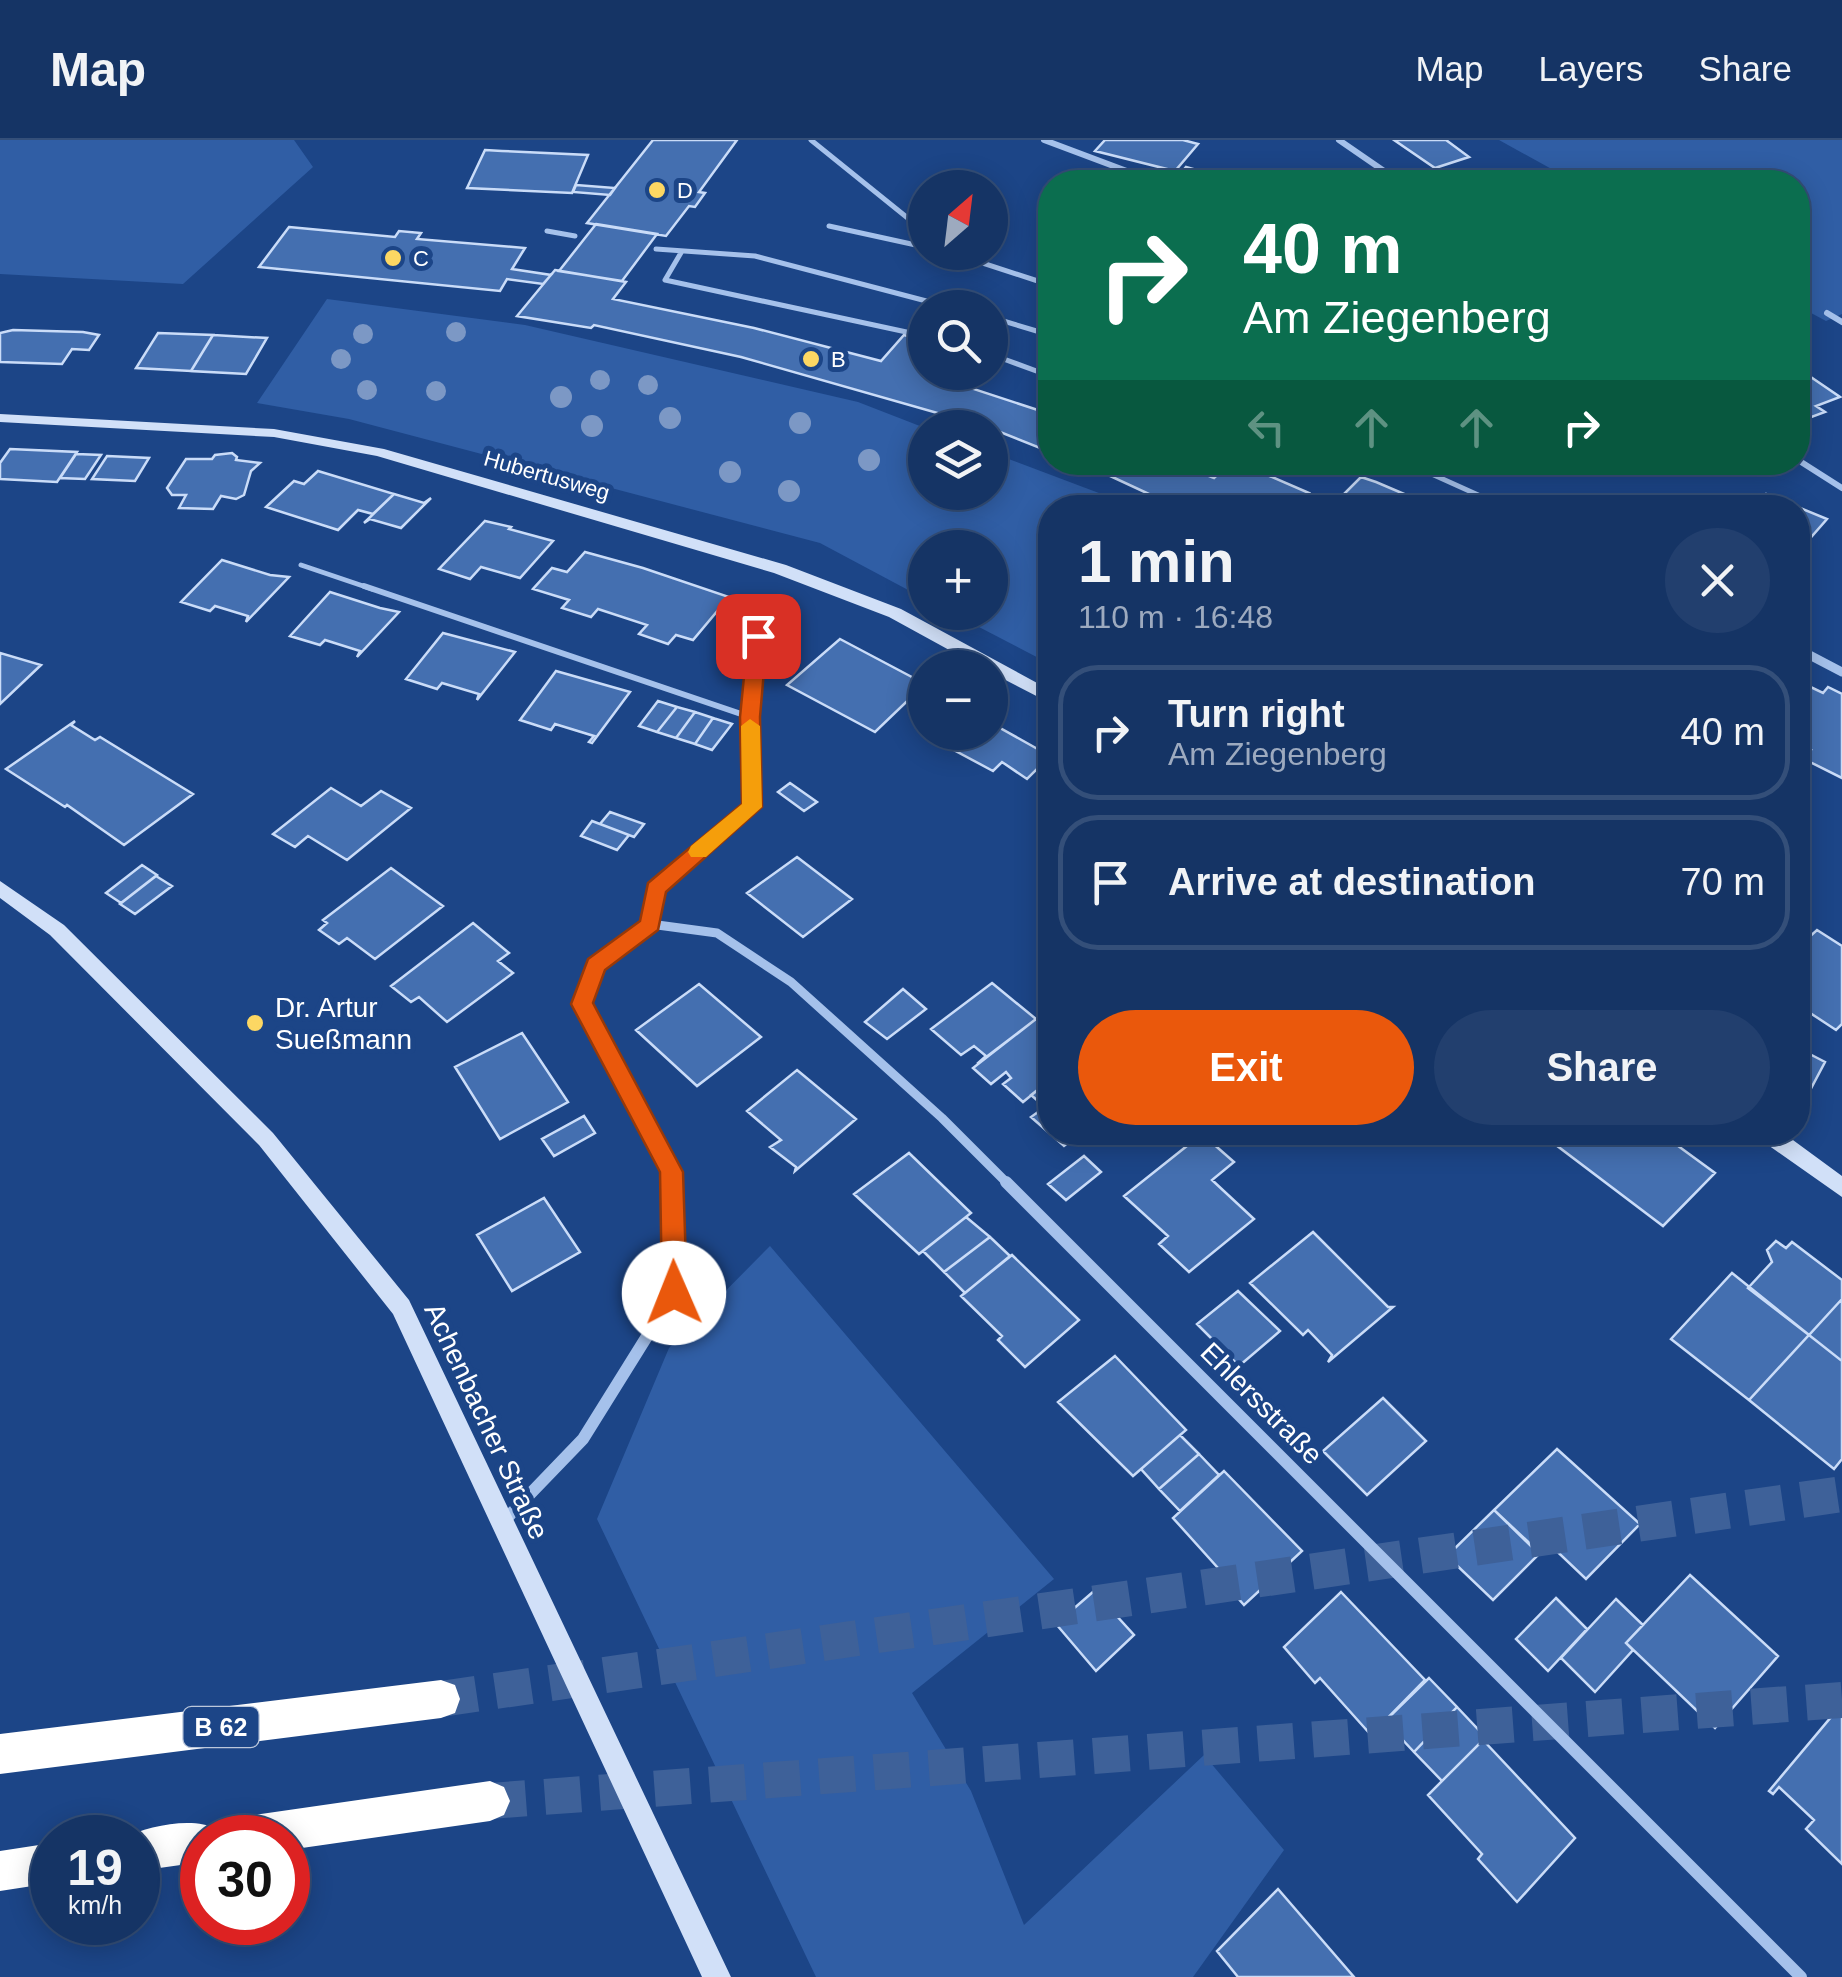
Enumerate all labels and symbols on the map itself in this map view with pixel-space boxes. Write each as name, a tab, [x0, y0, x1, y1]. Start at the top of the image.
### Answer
north arrow	[908, 170, 1008, 270]
place label: D	[677, 178, 693, 203]
marker: D	[646, 179, 668, 201]
place label: C	[413, 246, 429, 271]
marker: C	[382, 247, 404, 269]
place label: B	[831, 347, 846, 372]
marker: B	[800, 348, 822, 370]
street label: Hubertusweg	[481, 446, 613, 505]
pin	[716, 594, 801, 679]
place label: Dr. Artur Sueßmann	[275, 992, 412, 1055]
marker: Dr. Artur Sueßmann	[244, 1012, 266, 1034]
position arrow	[622, 1241, 726, 1345]
street label: Achenbacher Straße	[418, 1298, 555, 1544]
street label: Ehlersstraße	[1195, 1336, 1329, 1470]
road number: B 62	[184, 1707, 258, 1747]
speed limit sign: 30	[180, 1815, 310, 1945]

